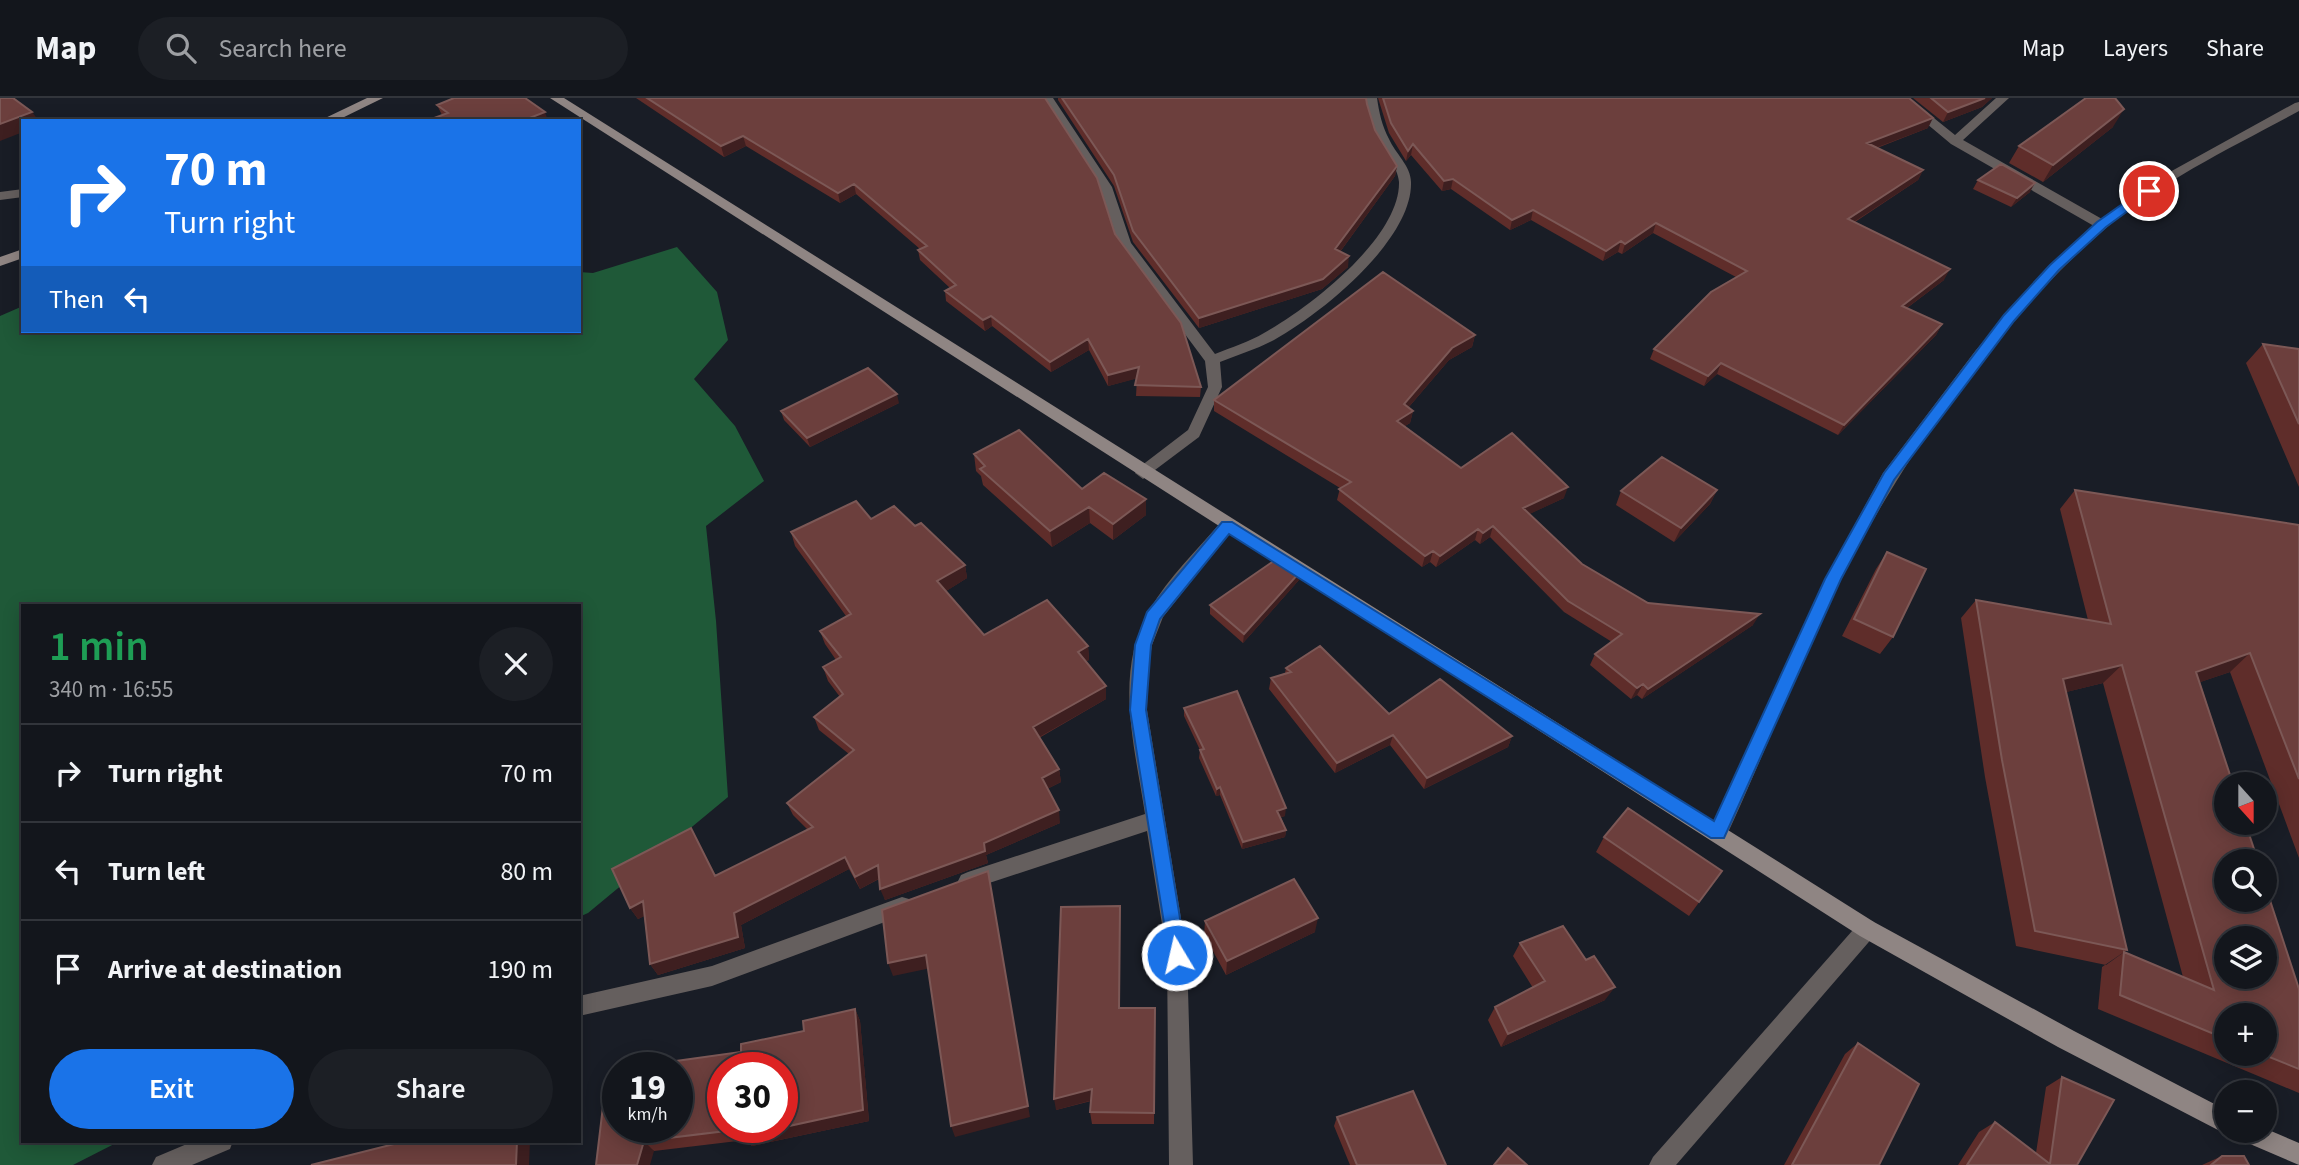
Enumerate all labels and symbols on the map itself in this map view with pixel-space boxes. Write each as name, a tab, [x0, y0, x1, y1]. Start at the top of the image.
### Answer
pin	[2119, 161, 2179, 221]
north arrow	[2214, 772, 2277, 835]
position arrow	[1140, 918, 1214, 992]
speed limit sign: 30	[707, 1052, 798, 1143]

